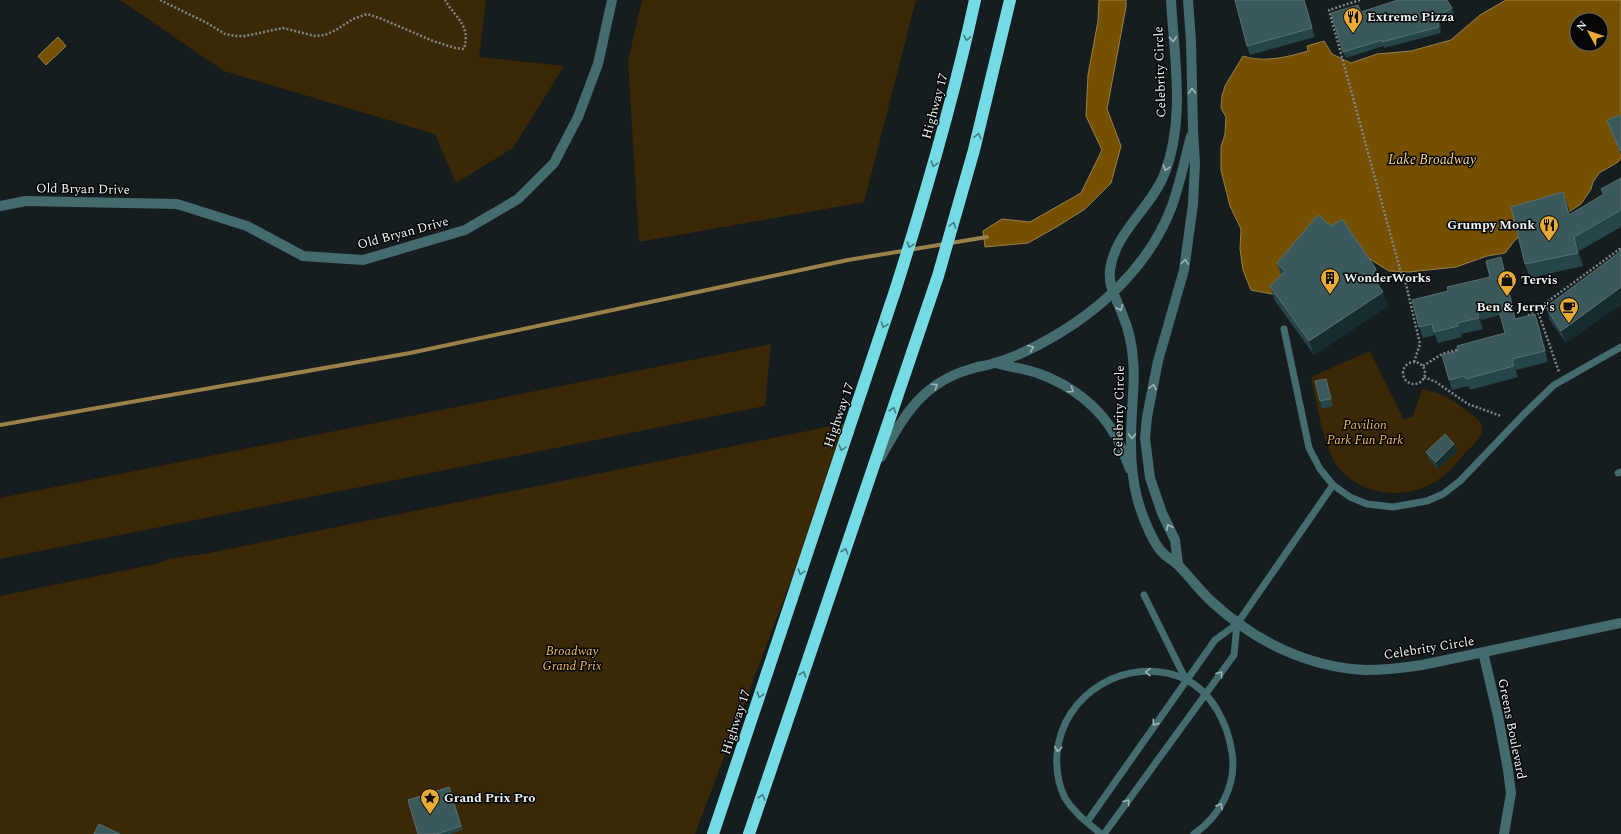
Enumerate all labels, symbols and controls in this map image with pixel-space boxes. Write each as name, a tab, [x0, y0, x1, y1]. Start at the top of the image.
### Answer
restaurant icon: Extreme Pizza	[1342, 6, 1364, 34]
place label: Extreme Pizza	[1367, 7, 1454, 27]
north arrow	[1569, 12, 1609, 52]
text: N	[1572, 17, 1591, 35]
street label: Celebrity Circle	[1148, 26, 1172, 118]
one-way arrow	[963, 35, 971, 41]
one-way arrow	[1169, 36, 1177, 42]
street label: Highway 17	[917, 71, 953, 141]
one-way arrow	[1188, 88, 1197, 94]
one-way arrow	[973, 133, 981, 139]
water label: Lake Broadway	[1388, 149, 1477, 170]
one-way arrow	[930, 160, 939, 167]
one-way arrow	[1162, 164, 1171, 171]
street label: Old Bryan Drive	[36, 178, 130, 200]
street label: Old Bryan Drive	[355, 211, 451, 255]
restaurant icon: Grumpy Monk	[1538, 214, 1560, 242]
place label: Grumpy Monk	[1447, 215, 1535, 235]
one-way arrow	[948, 222, 957, 229]
one-way arrow	[906, 242, 915, 249]
one-way arrow	[1181, 259, 1190, 265]
building icon: WonderWorks	[1319, 267, 1341, 295]
place label: WonderWorks	[1344, 268, 1431, 288]
shop icon: Tervis	[1496, 269, 1518, 297]
place label: Tervis	[1521, 270, 1558, 290]
cafe icon: Ben & Jerry's	[1558, 296, 1580, 324]
place label: Ben & Jerry's	[1476, 297, 1555, 317]
one-way arrow	[1115, 303, 1123, 311]
one-way arrow	[880, 322, 889, 329]
one-way arrow	[1026, 345, 1034, 353]
street label: Celebrity Circle	[1108, 365, 1130, 457]
street label: Highway 17	[819, 380, 859, 450]
one-way arrow	[930, 384, 937, 391]
one-way arrow	[1148, 384, 1156, 390]
one-way arrow	[1066, 385, 1073, 392]
one-way arrow	[888, 407, 896, 414]
park label: Pavilion Park Fun Park	[1327, 415, 1403, 450]
one-way arrow	[1128, 433, 1136, 439]
one-way arrow	[839, 445, 847, 452]
one-way arrow	[1166, 524, 1174, 531]
one-way arrow	[840, 547, 849, 554]
one-way arrow	[797, 568, 806, 575]
street label: Celebrity Circle	[1382, 631, 1476, 665]
park label: Broadway Grand Prix	[543, 641, 602, 676]
one-way arrow	[1145, 668, 1151, 677]
one-way arrow	[799, 671, 807, 678]
one-way arrow	[1215, 672, 1222, 679]
street label: Greens Boulevard	[1492, 677, 1532, 781]
street label: Highway 17	[716, 687, 756, 757]
one-way arrow	[756, 691, 765, 698]
one-way arrow	[1153, 719, 1160, 726]
one-way arrow	[1053, 745, 1062, 752]
place icon: Grand Prix Pro	[419, 787, 441, 815]
place label: Grand Prix Pro	[444, 788, 535, 808]
one-way arrow	[757, 794, 766, 801]
one-way arrow	[1122, 800, 1129, 807]
one-way arrow	[1216, 803, 1223, 810]

